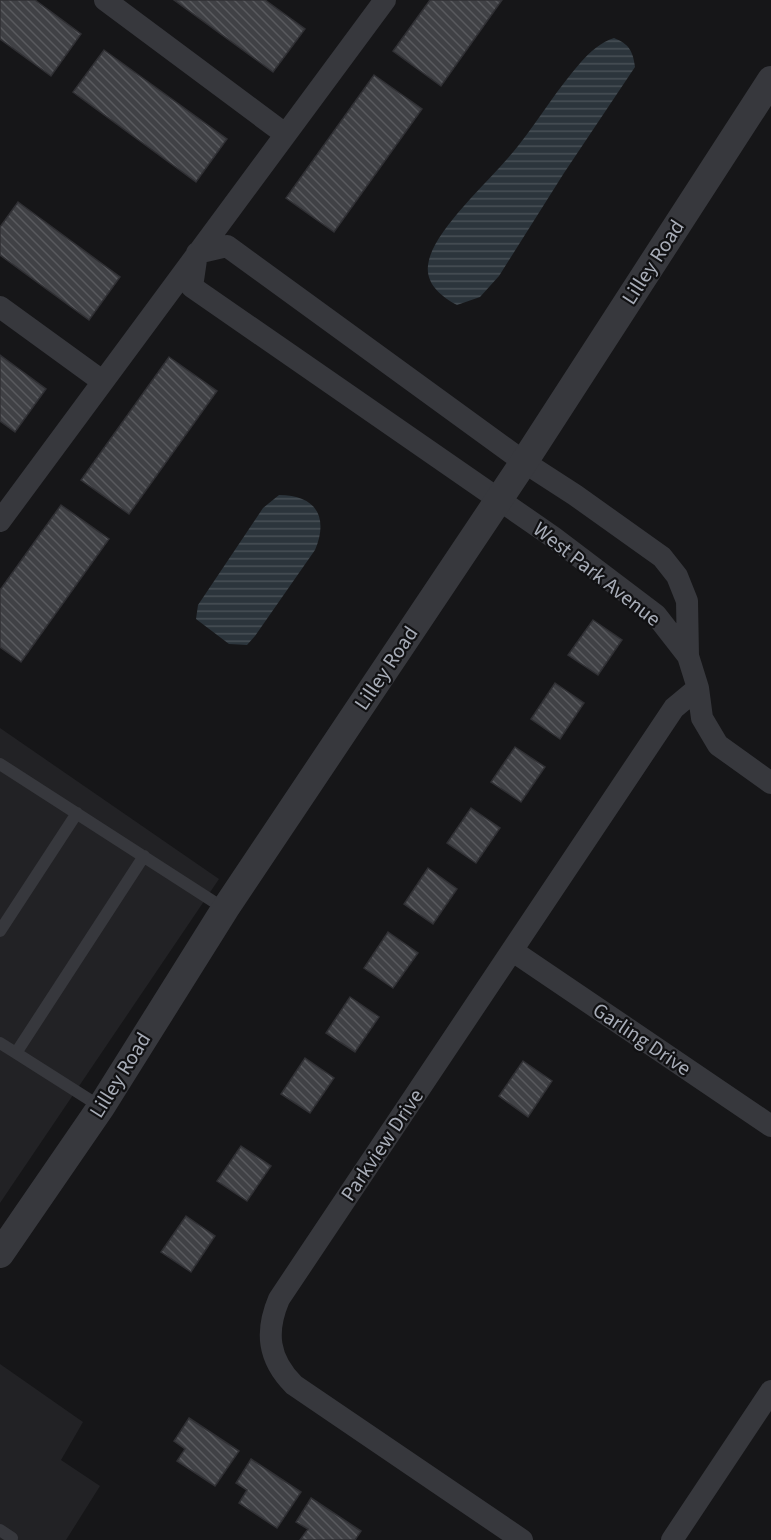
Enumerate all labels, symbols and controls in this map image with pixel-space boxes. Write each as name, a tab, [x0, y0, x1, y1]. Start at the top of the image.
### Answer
street label: Lilley Road	[614, 214, 692, 310]
street label: West Park Avenue	[527, 515, 667, 633]
street label: Lilley Road	[347, 620, 425, 716]
street label: Garling Drive	[587, 995, 697, 1083]
street label: Lilley Road	[82, 1026, 158, 1124]
street label: Parkview Drive	[333, 1083, 431, 1207]

